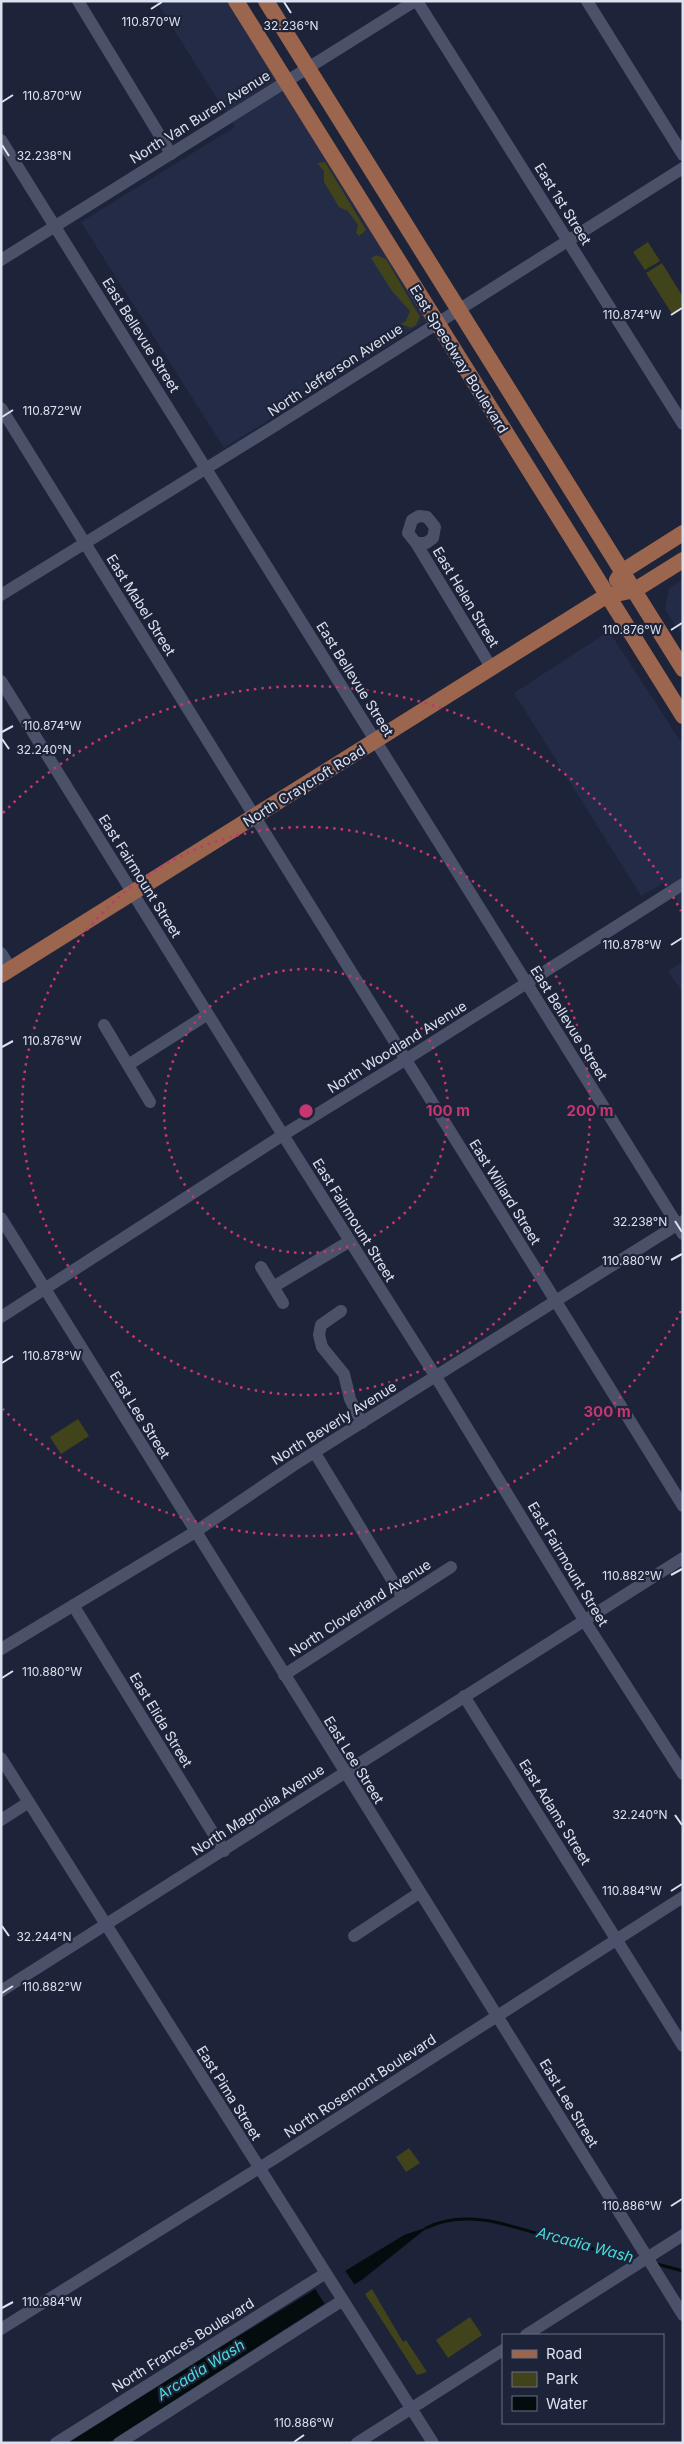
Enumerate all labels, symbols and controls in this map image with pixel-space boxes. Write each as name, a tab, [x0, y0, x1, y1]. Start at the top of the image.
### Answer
text: 110.870°W	[121, 14, 181, 29]
text: 32.236°N	[264, 18, 318, 33]
street label: North Van Buren Avenue	[126, 66, 273, 167]
text: 110.870°W	[22, 88, 82, 103]
text: 32.238°N	[17, 148, 71, 163]
street label: East 1st Street	[531, 160, 596, 248]
street label: East Bellevue Street	[99, 274, 184, 396]
street label: East Speedway Boulevard	[407, 281, 512, 436]
text: 110.874°W	[603, 307, 661, 322]
street label: North Jefferson Avenue	[264, 320, 405, 420]
text: 110.872°W	[22, 403, 82, 418]
street label: East Helen Street	[430, 543, 503, 650]
street label: East Mabel Street	[103, 551, 180, 659]
street label: East Bellevue Street	[313, 618, 398, 740]
text: 110.876°W	[603, 622, 662, 637]
text: 110.874°W	[23, 718, 81, 733]
street label: North Craycroft Road	[240, 741, 368, 830]
text: 32.240°N	[16, 742, 72, 757]
street label: East Fairmount Street	[96, 811, 185, 941]
text: 110.878°W	[603, 937, 662, 952]
street label: East Bellevue Street	[527, 962, 612, 1084]
street label: North Woodland Avenue	[324, 997, 469, 1096]
text: 110.876°W	[23, 1033, 82, 1048]
text: 100 m	[426, 1101, 470, 1120]
text: 200 m	[567, 1101, 613, 1120]
centre of rings	[297, 1102, 315, 1120]
street label: East Willard Street	[466, 1136, 545, 1248]
street label: East Fairmount Street	[310, 1155, 399, 1285]
text: 32.238°N	[613, 1214, 667, 1229]
text: 110.880°W	[602, 1253, 662, 1268]
text: 110.878°W	[23, 1348, 82, 1363]
street label: East Lee Street	[107, 1368, 174, 1462]
street label: North Beverly Avenue	[268, 1377, 399, 1468]
text: 300 m	[583, 1402, 631, 1421]
street label: East Fairmount Street	[525, 1498, 613, 1629]
street label: North Cloverland Avenue	[286, 1555, 434, 1660]
text: 110.882°W	[602, 1568, 662, 1583]
text: 110.880°W	[22, 1664, 82, 1679]
street label: East Elida Street	[127, 1669, 197, 1770]
street label: East Lee Street	[321, 1713, 388, 1807]
street label: East Adams Street	[516, 1756, 595, 1868]
street label: North Magnolia Avenue	[188, 1760, 327, 1859]
text: 32.240°N	[612, 1807, 668, 1822]
text: 110.884°W	[602, 1883, 662, 1898]
text: 32.244°N	[16, 1929, 72, 1944]
text: 110.882°W	[22, 1979, 82, 1994]
street label: North Rosemont Boulevard	[281, 2030, 439, 2141]
street label: East Pima Street	[194, 2042, 265, 2143]
street label: East Lee Street	[536, 2056, 603, 2150]
text: 110.886°W	[602, 2198, 662, 2213]
water label: Arcadia Wash	[533, 2222, 636, 2267]
text: 110.884°W	[22, 2294, 82, 2309]
street label: North Frances Boulevard	[109, 2294, 257, 2395]
legend	[502, 2334, 664, 2424]
water label: Arcadia Wash	[153, 2335, 248, 2405]
text: Road	[546, 2344, 582, 2363]
text: Park	[546, 2369, 579, 2388]
text: Water	[546, 2394, 588, 2413]
text: 110.886°W	[274, 2415, 334, 2430]

